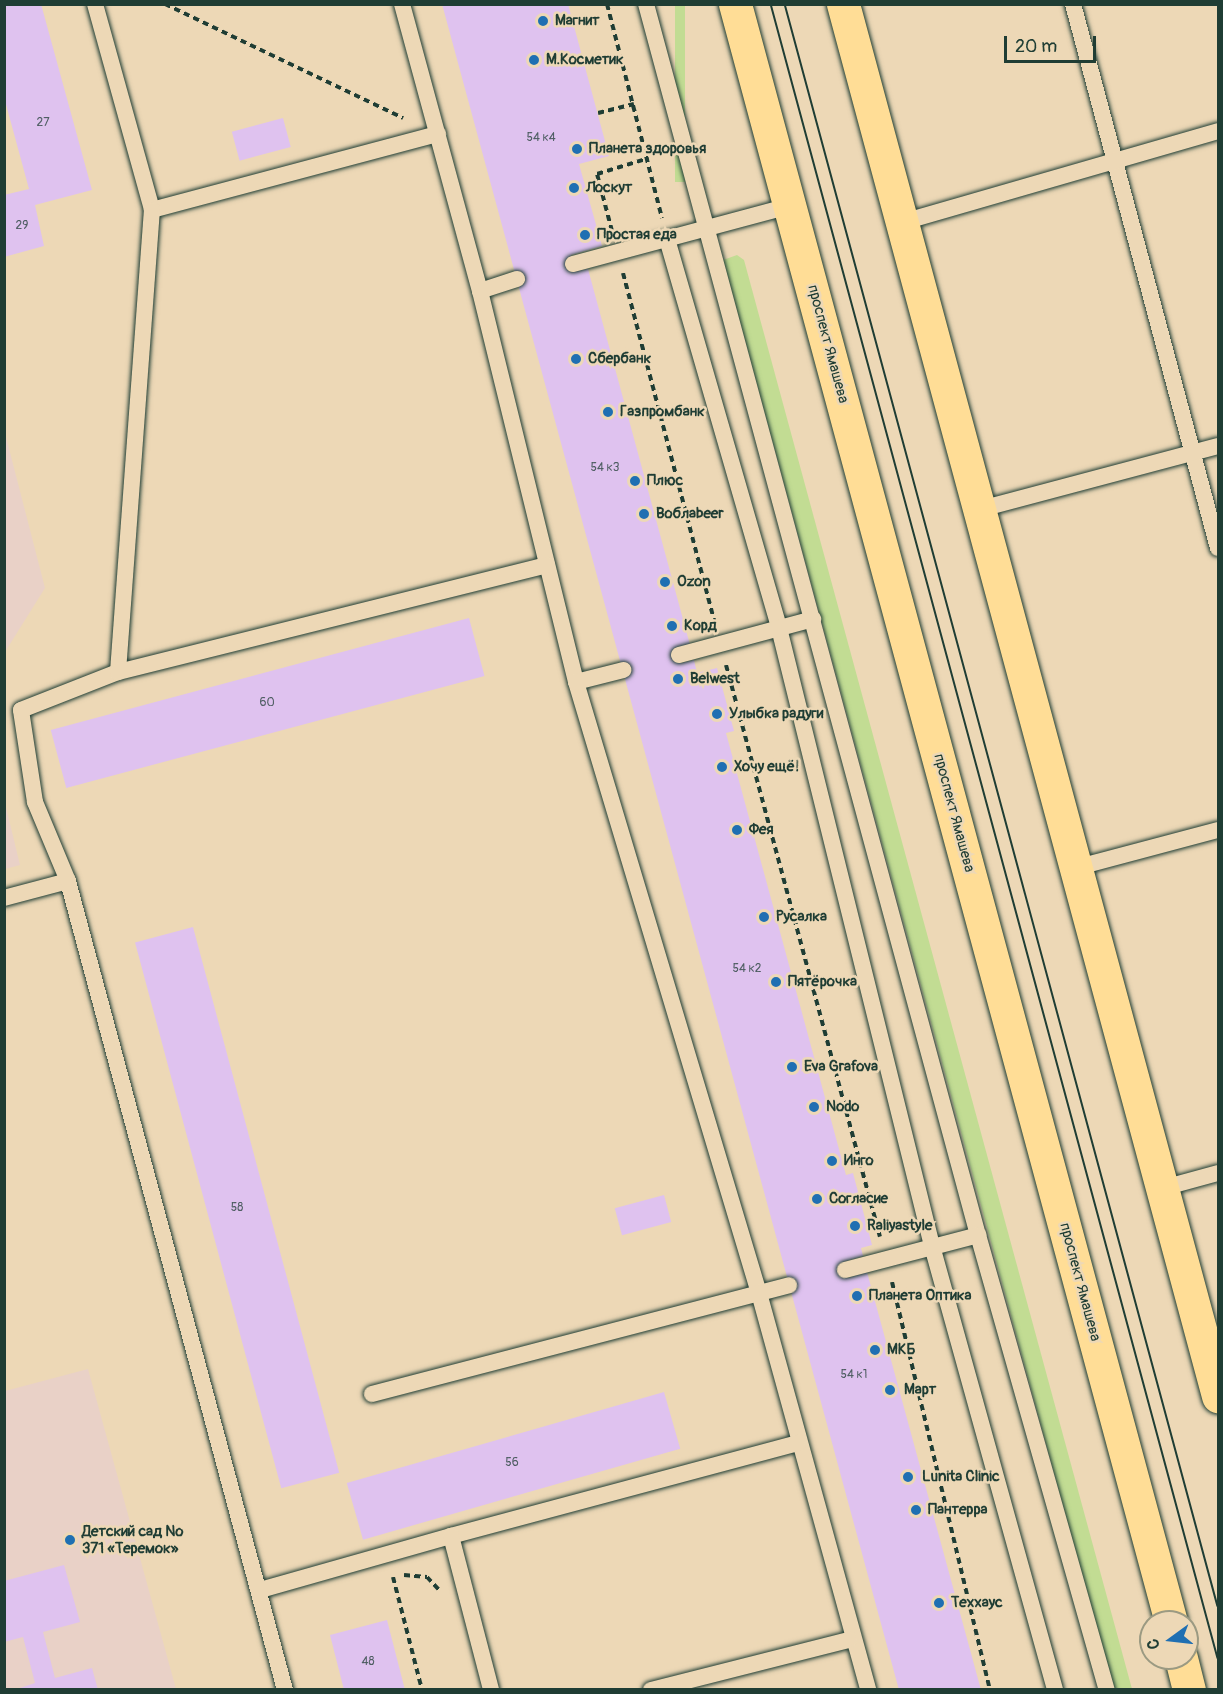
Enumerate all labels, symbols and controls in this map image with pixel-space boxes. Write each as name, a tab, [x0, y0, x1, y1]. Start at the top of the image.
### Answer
place label: Магнит	[555, 12, 600, 30]
marker: Магнит	[536, 14, 550, 28]
scale bar	[1007, 24, 1098, 62]
text: 20 m	[1015, 35, 1057, 58]
place label: М.Косметик	[546, 51, 624, 69]
marker: М.Косметик	[527, 53, 541, 67]
house number: 27	[36, 116, 50, 130]
house number: 54 к4	[526, 131, 556, 145]
place label: Планета здоровья	[589, 140, 706, 158]
marker: Планета здоровья	[570, 142, 584, 156]
place label: Лоскут	[586, 179, 632, 197]
marker: Лоскут	[567, 181, 581, 195]
house number: 29	[16, 219, 28, 233]
place label: Простая еда	[597, 226, 677, 244]
marker: Простая еда	[578, 228, 592, 242]
street label: проспект Ямашева	[804, 283, 852, 405]
place label: Сбербанк	[588, 350, 651, 368]
marker: Сбербанк	[569, 352, 583, 366]
place label: Газпромбанк	[620, 403, 705, 421]
marker: Газпромбанк	[601, 405, 615, 419]
house number: 54 к3	[591, 461, 619, 475]
place label: Плюс	[647, 472, 683, 490]
marker: Плюс	[628, 474, 642, 488]
place label: Воблаbeer	[656, 505, 724, 523]
marker: Воблаbeer	[637, 507, 651, 521]
place label: Ozon	[677, 573, 711, 591]
marker: Ozon	[658, 575, 672, 589]
place label: Корд	[684, 617, 717, 635]
marker: Корд	[665, 619, 679, 633]
place label: Belwest	[690, 670, 740, 688]
marker: Belwest	[671, 672, 685, 686]
house number: 60	[259, 696, 275, 710]
place label: Улыбка радуги	[729, 705, 823, 723]
marker: Улыбка радуги	[710, 707, 724, 721]
street label: проспект Ямашева	[930, 752, 978, 874]
place label: Хочу ещё!	[734, 758, 799, 776]
marker: Хочу ещё!	[715, 760, 729, 774]
place label: Фея	[749, 821, 773, 839]
marker: Фея	[730, 823, 744, 837]
place label: Русалка	[776, 908, 827, 926]
marker: Русалка	[757, 910, 771, 924]
house number: 54 к2	[733, 962, 761, 976]
place label: Пятёрочка	[788, 973, 857, 991]
marker: Пятёрочка	[769, 975, 783, 989]
place label: Eva Grafova	[804, 1058, 878, 1076]
marker: Eva Grafova	[785, 1060, 799, 1074]
place label: Nodo	[826, 1098, 859, 1116]
marker: Nodo	[807, 1100, 821, 1114]
place label: Инго	[844, 1152, 874, 1170]
marker: Инго	[825, 1154, 839, 1168]
place label: Согласие	[829, 1190, 888, 1208]
marker: Согласие	[810, 1192, 824, 1206]
house number: 58	[231, 1201, 243, 1215]
place label: Raliyastyle	[867, 1217, 932, 1235]
marker: Raliyastyle	[848, 1219, 862, 1233]
street label: проспект Ямашева	[1056, 1221, 1104, 1343]
place label: Планета Оптика	[869, 1287, 972, 1305]
marker: Планета Оптика	[850, 1289, 864, 1303]
place label: МКБ	[887, 1341, 915, 1359]
marker: МКБ	[868, 1343, 882, 1357]
house number: 54 к1	[841, 1368, 867, 1382]
marker: Март	[881, 1381, 899, 1399]
place label: Март	[904, 1381, 936, 1399]
house number: 56	[505, 1456, 519, 1470]
marker: Lunita Clinic	[899, 1468, 917, 1486]
place label: Lunita Clinic	[922, 1468, 1000, 1486]
place label: Пантерра	[928, 1501, 988, 1519]
marker: Пантерра	[909, 1503, 923, 1517]
place label: Детский сад № 371 «Теремок»	[82, 1522, 183, 1557]
marker: Детский сад № 371 «Теремок»	[63, 1533, 77, 1547]
place label: Теххаус	[951, 1594, 1003, 1612]
marker: Теххаус	[932, 1596, 946, 1610]
north arrow	[1139, 1610, 1199, 1670]
text: С	[1143, 1637, 1164, 1651]
house number: 48	[361, 1655, 375, 1669]

